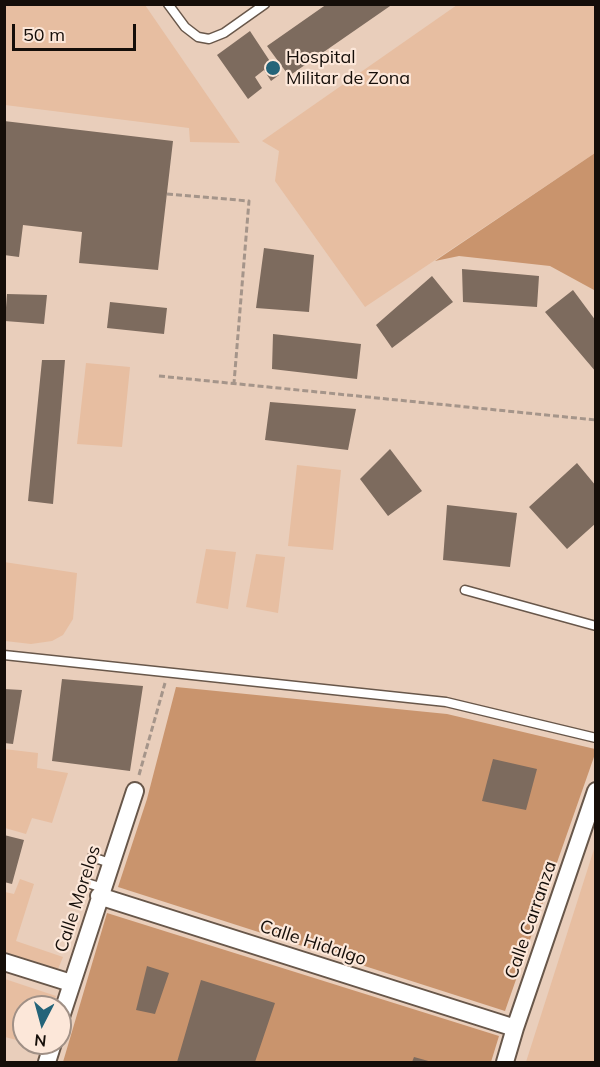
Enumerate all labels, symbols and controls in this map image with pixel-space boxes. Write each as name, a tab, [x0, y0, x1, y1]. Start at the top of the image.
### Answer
scale bar	[15, 12, 140, 50]
text: 50 m	[23, 23, 65, 46]
place label: Hospital Militar de Zona	[286, 47, 410, 90]
marker: Hospital Militar de Zona	[264, 59, 282, 77]
street label: Calle Morelos	[51, 843, 105, 955]
street label: Calle Carranza	[501, 858, 561, 982]
street label: Calle Hidalgo	[257, 916, 369, 970]
north arrow	[12, 995, 72, 1055]
text: N	[33, 1030, 47, 1051]

